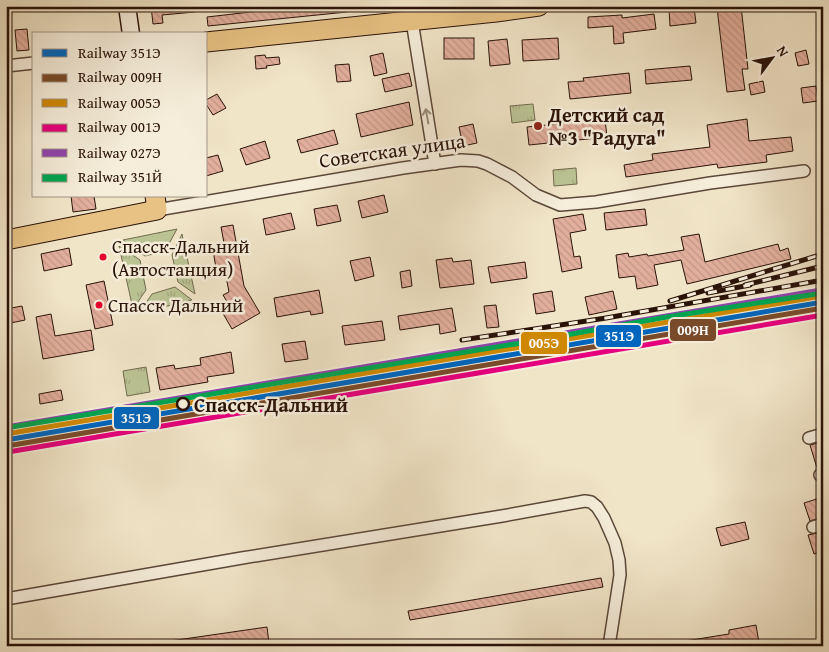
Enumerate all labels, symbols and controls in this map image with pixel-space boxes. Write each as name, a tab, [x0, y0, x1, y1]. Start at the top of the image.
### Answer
legend	[32, 32, 208, 198]
north arrow	[746, 32, 796, 82]
text: Railway 351Э	[78, 42, 161, 63]
text: N	[772, 42, 794, 61]
text: Railway 009Н	[78, 66, 162, 87]
text: Railway 005Э	[78, 92, 161, 113]
place label: Детский сад №3 "Радуга"	[547, 100, 666, 152]
one-way arrow	[421, 108, 431, 124]
text: Railway 001Э	[78, 116, 161, 137]
marker: Детский сад №3 "Радуга"	[532, 120, 544, 132]
street label: Советская улица	[317, 125, 467, 175]
text: Railway 027Э	[78, 142, 161, 163]
text: Railway 351Й	[78, 166, 162, 187]
place label: Спасск-Дальний (Автостанция)	[112, 232, 250, 283]
marker: Спасск-Дальний (Автостанция)	[98, 252, 108, 262]
place label: Спасск Дальний	[108, 291, 243, 319]
marker: Спасск Дальний	[94, 300, 104, 310]
line badge: 009Н	[669, 318, 717, 342]
text: 009Н	[677, 320, 709, 340]
line badge: 351Э	[595, 324, 642, 348]
text: 351Э	[604, 326, 635, 346]
line badge: 005Э	[520, 331, 568, 355]
text: 005Э	[529, 333, 560, 353]
place label: Спасск-Дальний	[194, 390, 349, 419]
marker: Спасск-Дальний	[176, 397, 190, 411]
line badge: 351Э	[113, 406, 160, 430]
text: 351Э	[121, 408, 152, 428]

